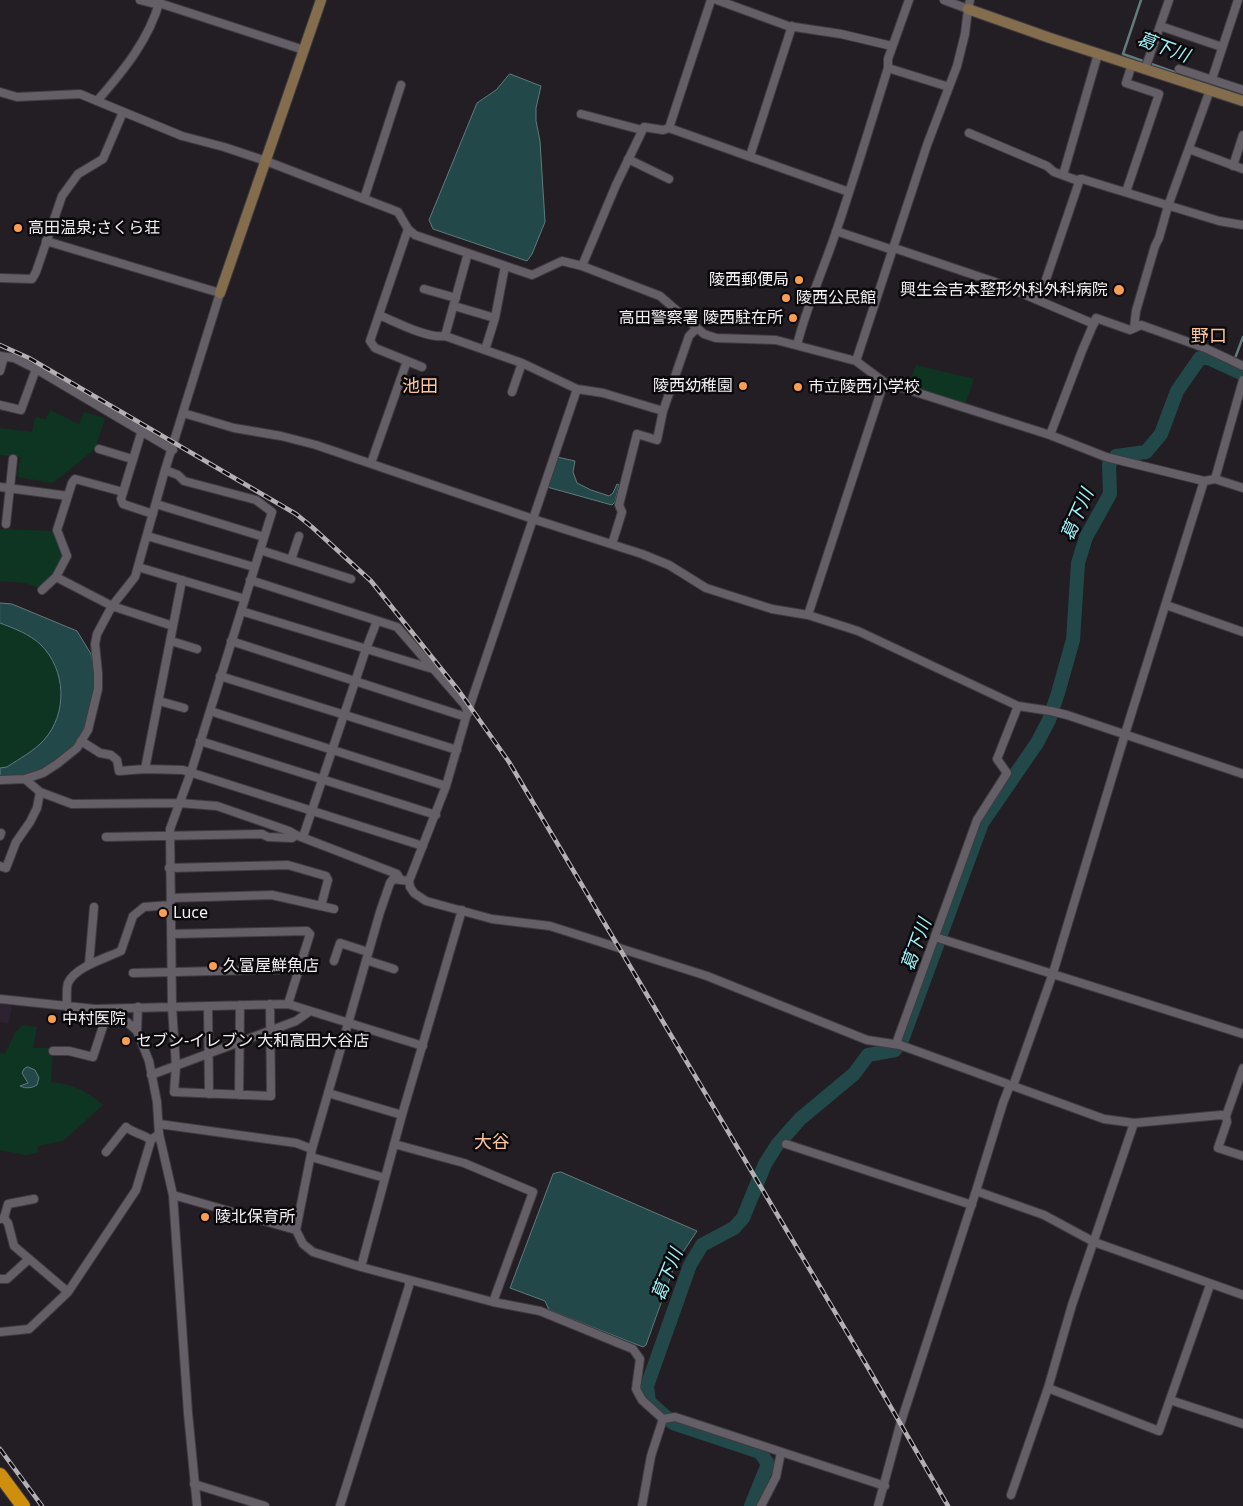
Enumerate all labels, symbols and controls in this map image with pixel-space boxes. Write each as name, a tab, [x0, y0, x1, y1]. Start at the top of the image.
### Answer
water label: 葛下川	[1134, 29, 1192, 67]
place label: 高田温泉;さくら荘	[28, 218, 160, 238]
marker: 高田温泉;さくら荘	[12, 222, 24, 234]
place label: 陵西郵便局	[709, 270, 789, 290]
marker: 陵西郵便局	[793, 274, 805, 286]
place label: 興生会吉本整形外科外科病院	[900, 280, 1108, 300]
marker: 興生会吉本整形外科外科病院	[1112, 283, 1126, 297]
place label: 陵西公民館	[796, 288, 876, 308]
marker: 陵西公民館	[780, 292, 792, 304]
place label: 高田警察署 陵西駐在所	[619, 308, 783, 328]
marker: 高田警察署 陵西駐在所	[787, 312, 799, 324]
district label: 野口	[1191, 326, 1227, 348]
district label: 池田	[402, 376, 438, 398]
place label: 陵西幼稚園	[653, 376, 733, 396]
place label: 市立陵西小学校	[808, 377, 920, 397]
marker: 陵西幼稚園	[737, 380, 749, 392]
marker: 市立陵西小学校	[792, 381, 804, 393]
water label: 葛下川	[1057, 486, 1099, 544]
place label: Luce	[173, 903, 208, 923]
marker: Luce	[157, 907, 169, 919]
water label: 葛下川	[898, 916, 936, 974]
place label: 久富屋鮮魚店	[223, 956, 319, 976]
marker: 久富屋鮮魚店	[207, 960, 219, 972]
place label: 中村医院	[62, 1009, 126, 1029]
marker: 中村医院	[46, 1013, 58, 1025]
place label: セブン-イレブン 大和高田大谷店	[136, 1031, 369, 1051]
marker: セブン-イレブン 大和高田大谷店	[120, 1035, 132, 1047]
district label: 大谷	[474, 1132, 510, 1154]
place label: 陵北保育所	[215, 1207, 295, 1227]
marker: 陵北保育所	[199, 1211, 211, 1223]
water label: 葛下川	[648, 1246, 688, 1304]

